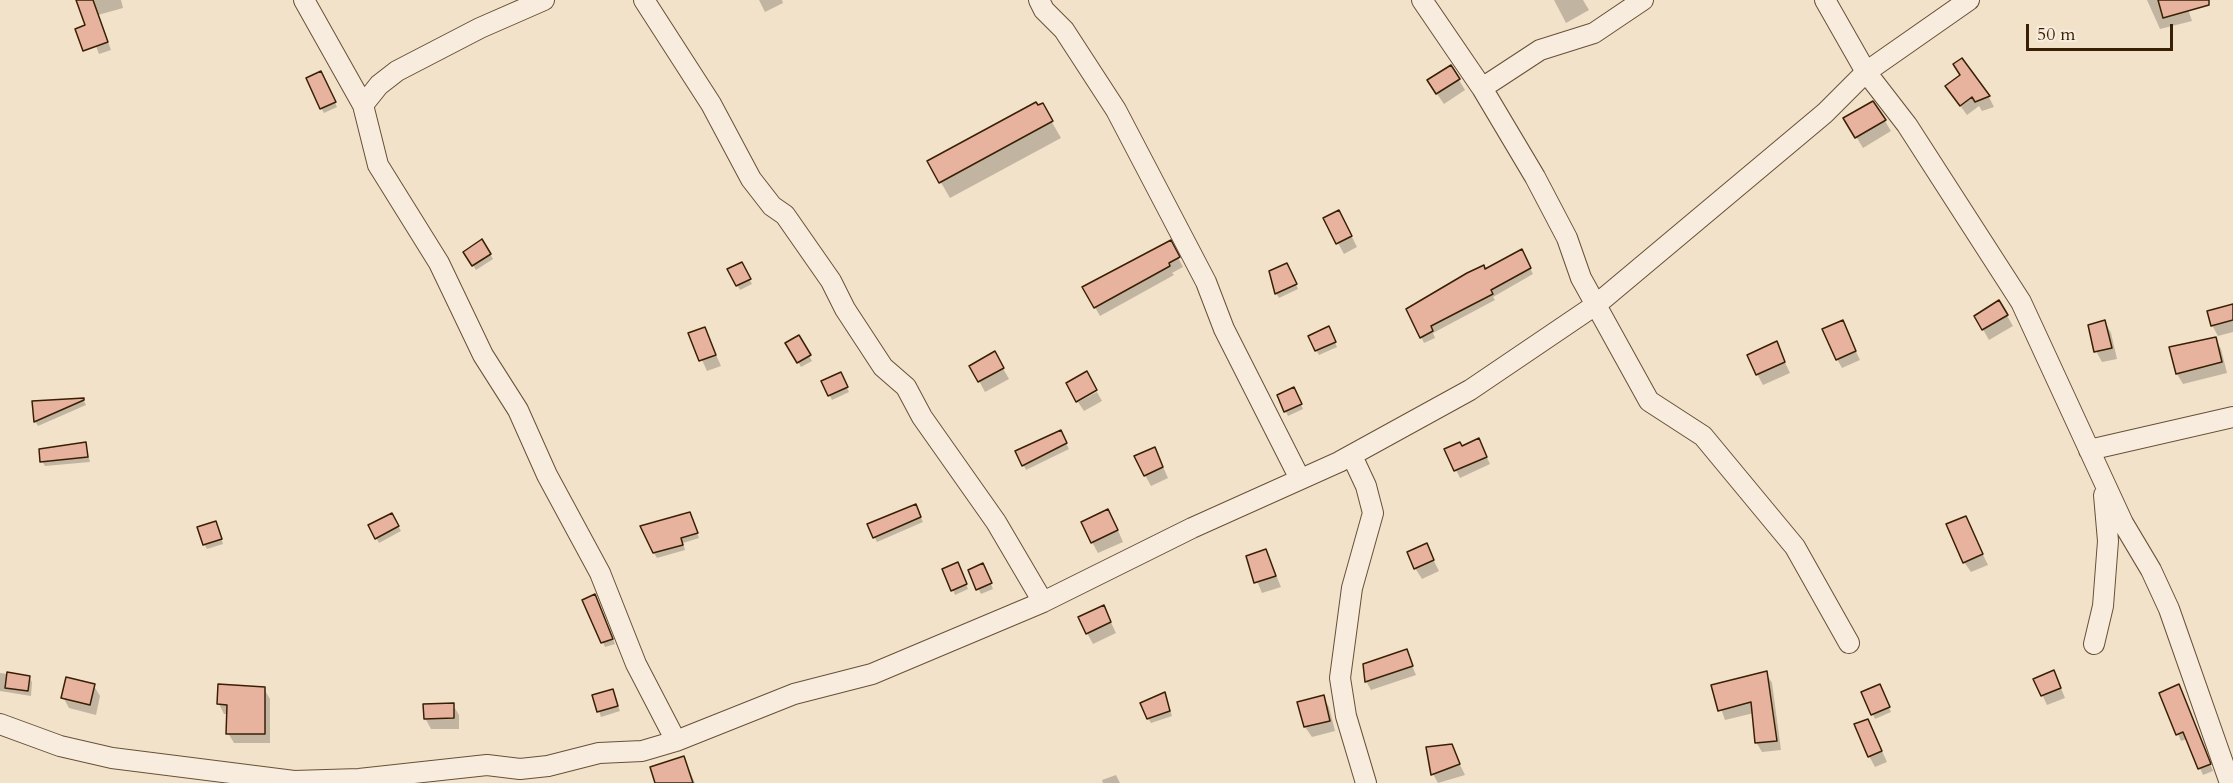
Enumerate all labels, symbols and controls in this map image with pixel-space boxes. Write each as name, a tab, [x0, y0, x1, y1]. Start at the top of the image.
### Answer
scale bar	[2029, 12, 2176, 50]
text: 50 m	[2037, 22, 2076, 47]

